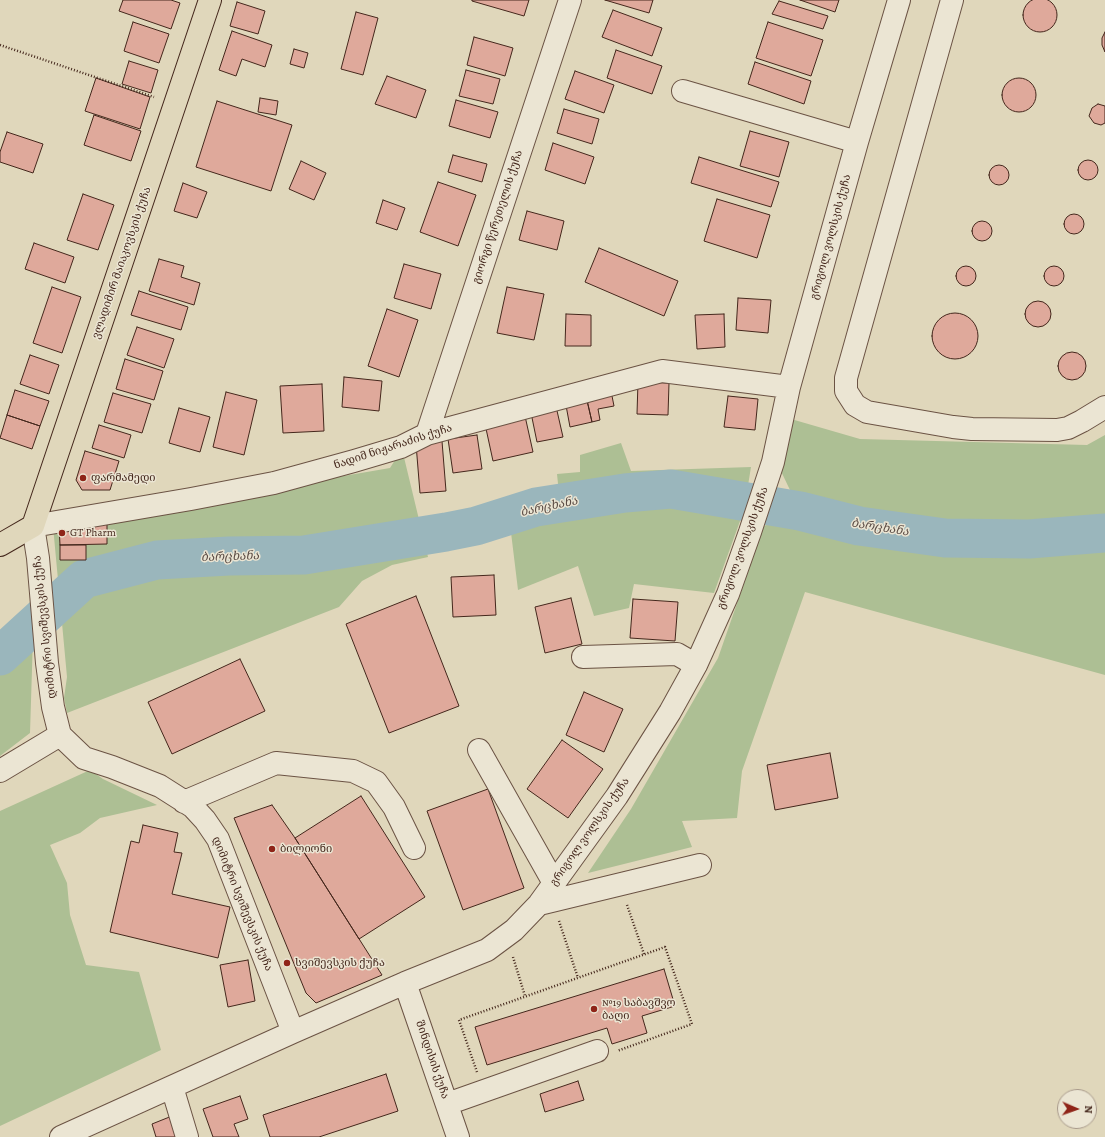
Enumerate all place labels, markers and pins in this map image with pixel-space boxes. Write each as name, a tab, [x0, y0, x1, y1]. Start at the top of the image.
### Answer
place label: ფარმამედი	[91, 471, 156, 485]
marker: ფარმამედი	[78, 473, 88, 483]
place label: GT Pharm	[70, 526, 116, 540]
marker: GT Pharm	[57, 528, 67, 538]
place label: ბილიონი	[280, 842, 332, 856]
marker: ბილიონი	[267, 844, 277, 854]
place label: სვიშევსკის ქუჩა	[295, 956, 385, 970]
marker: სვიშევსკის ქუჩა	[282, 958, 292, 968]
place label: №19 საბავშვო ბაღი	[602, 996, 676, 1022]
marker: №19 საბავშვო ბაღი	[589, 1004, 599, 1014]

